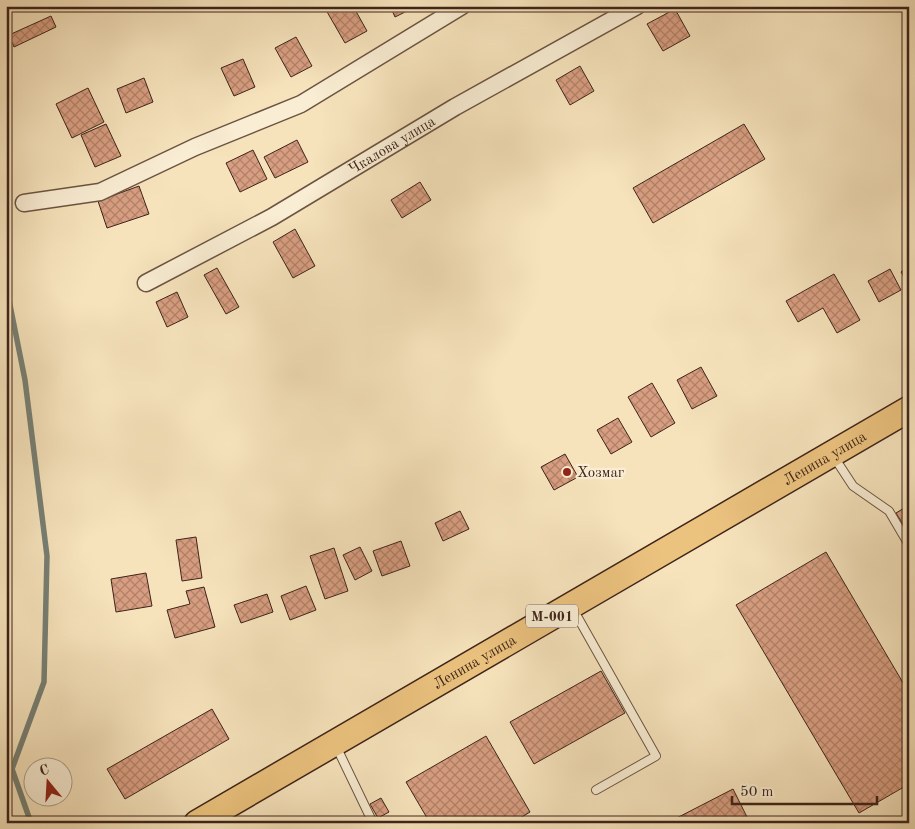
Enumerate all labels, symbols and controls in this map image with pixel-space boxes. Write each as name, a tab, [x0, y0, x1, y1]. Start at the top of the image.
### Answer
street label: Чкалова улица	[347, 114, 439, 178]
street label: Ленина улица	[781, 429, 870, 489]
marker: Хозмаг	[561, 466, 573, 478]
place label: Хозмаг	[577, 466, 624, 481]
road number: М-001	[526, 604, 578, 628]
street label: Ленина улица	[431, 633, 520, 693]
north arrow	[22, 756, 72, 806]
text: С	[38, 763, 51, 779]
scale bar	[732, 774, 878, 806]
text: 50 m	[740, 785, 774, 800]

